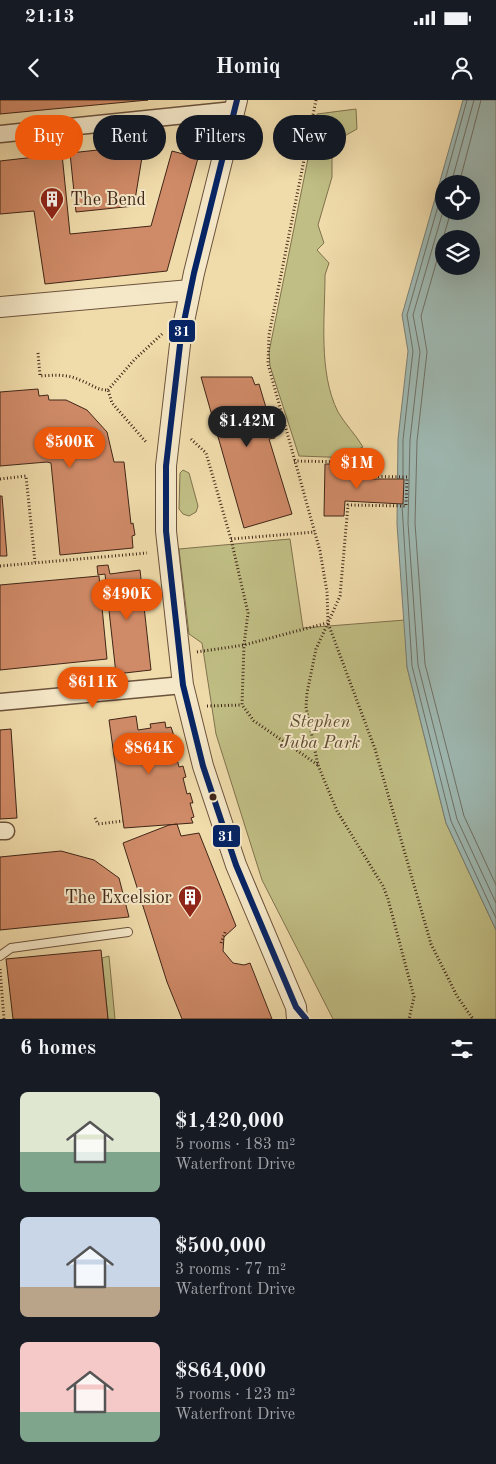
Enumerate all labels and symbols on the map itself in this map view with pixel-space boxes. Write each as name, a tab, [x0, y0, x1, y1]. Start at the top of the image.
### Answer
building icon: The Bend	[39, 186, 65, 220]
place label: The Bend	[70, 191, 146, 209]
line badge: 31	[168, 319, 196, 343]
text: 31	[174, 325, 190, 339]
pin: $1.42M	[206, 406, 288, 448]
pin: $500K	[35, 426, 105, 469]
pin: $1M	[333, 448, 381, 490]
pin: $490K	[92, 578, 162, 621]
pin: $611K	[58, 666, 128, 709]
park label: Stephen Juba Park	[280, 713, 360, 752]
pin: $864K	[114, 732, 184, 775]
unlabelled marker	[208, 792, 218, 802]
line badge: 31	[212, 824, 241, 848]
text: 31	[218, 830, 234, 844]
building icon: The Excelsior	[177, 884, 203, 918]
place label: The Excelsior	[65, 889, 173, 907]

